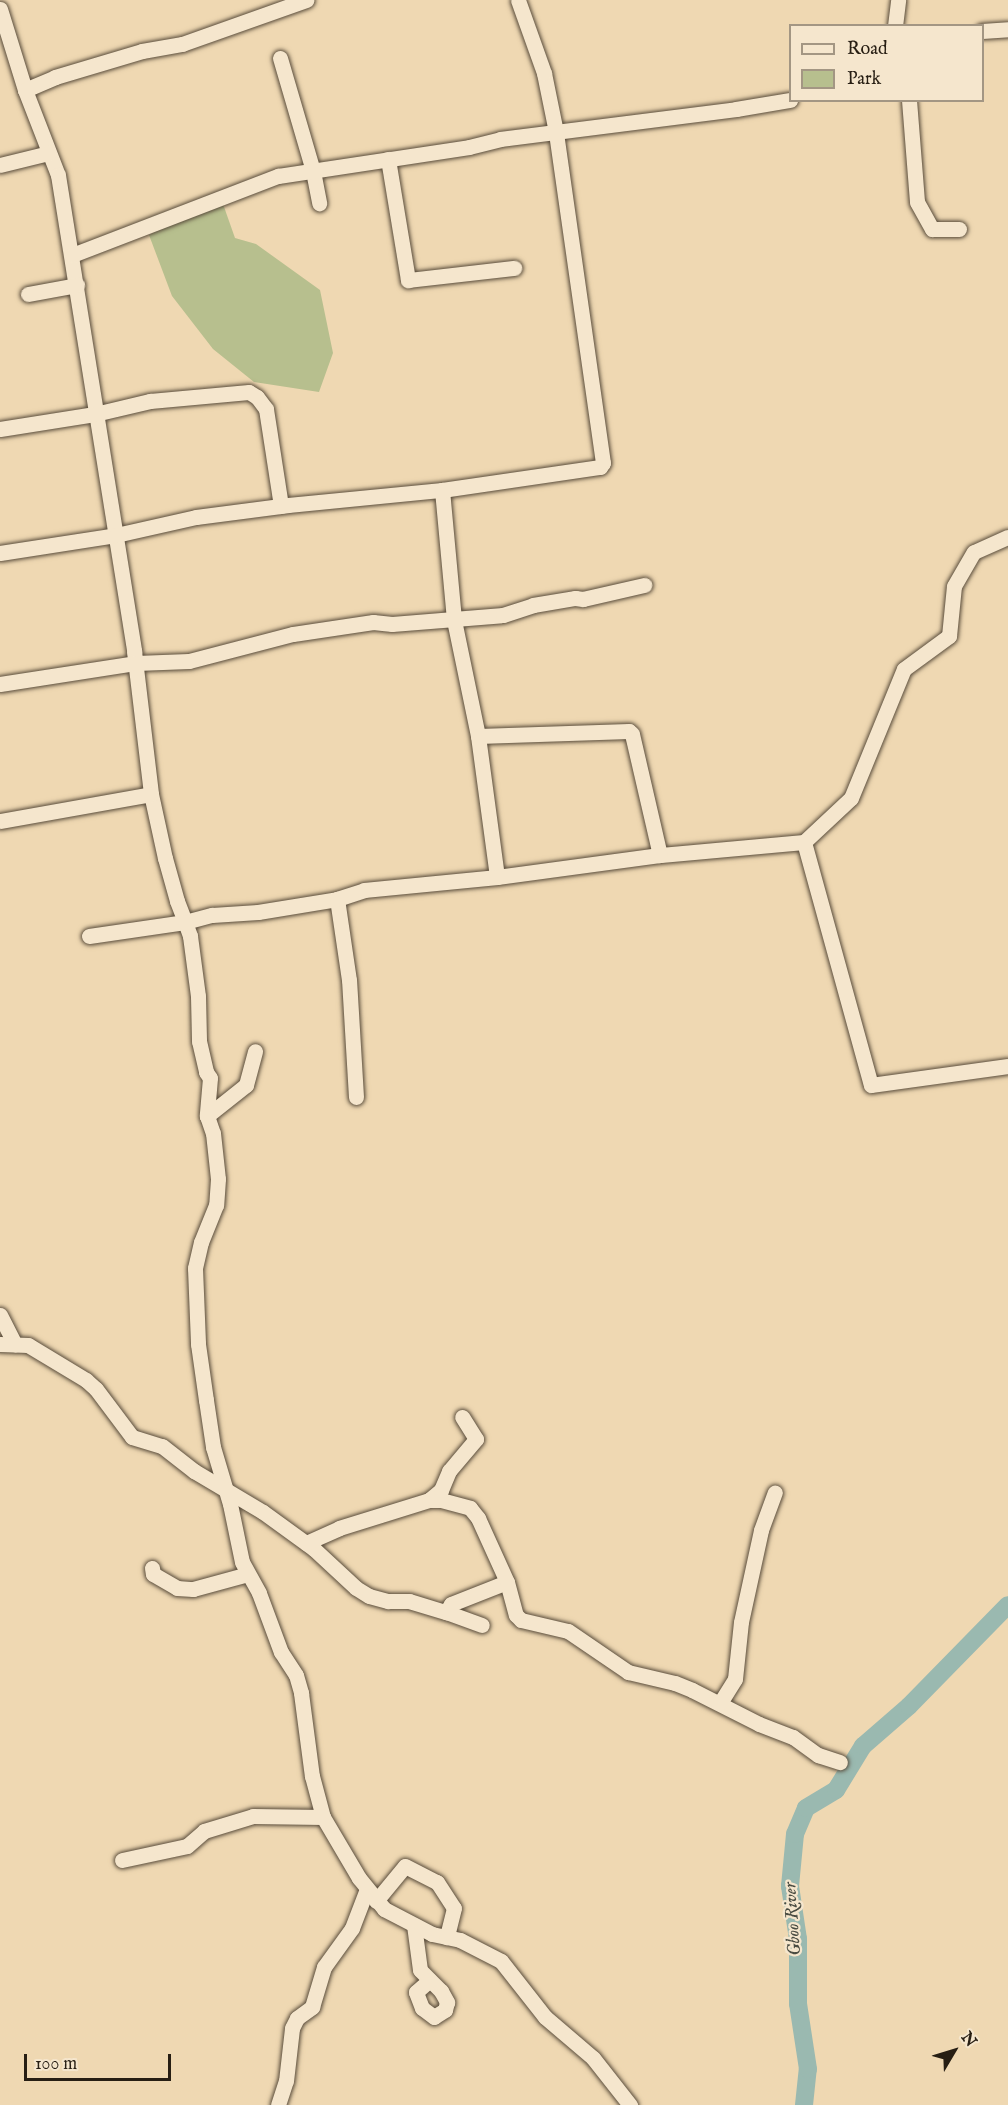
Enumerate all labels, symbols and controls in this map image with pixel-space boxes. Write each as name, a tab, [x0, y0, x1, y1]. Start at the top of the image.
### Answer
legend	[789, 24, 984, 102]
text: Road	[847, 38, 888, 61]
text: Park	[847, 68, 881, 91]
water label: Gboo River	[781, 1881, 807, 1957]
north arrow	[924, 2021, 984, 2081]
text: N	[956, 2028, 980, 2052]
scale bar	[27, 2042, 174, 2080]
text: 100 m	[35, 2053, 77, 2076]

